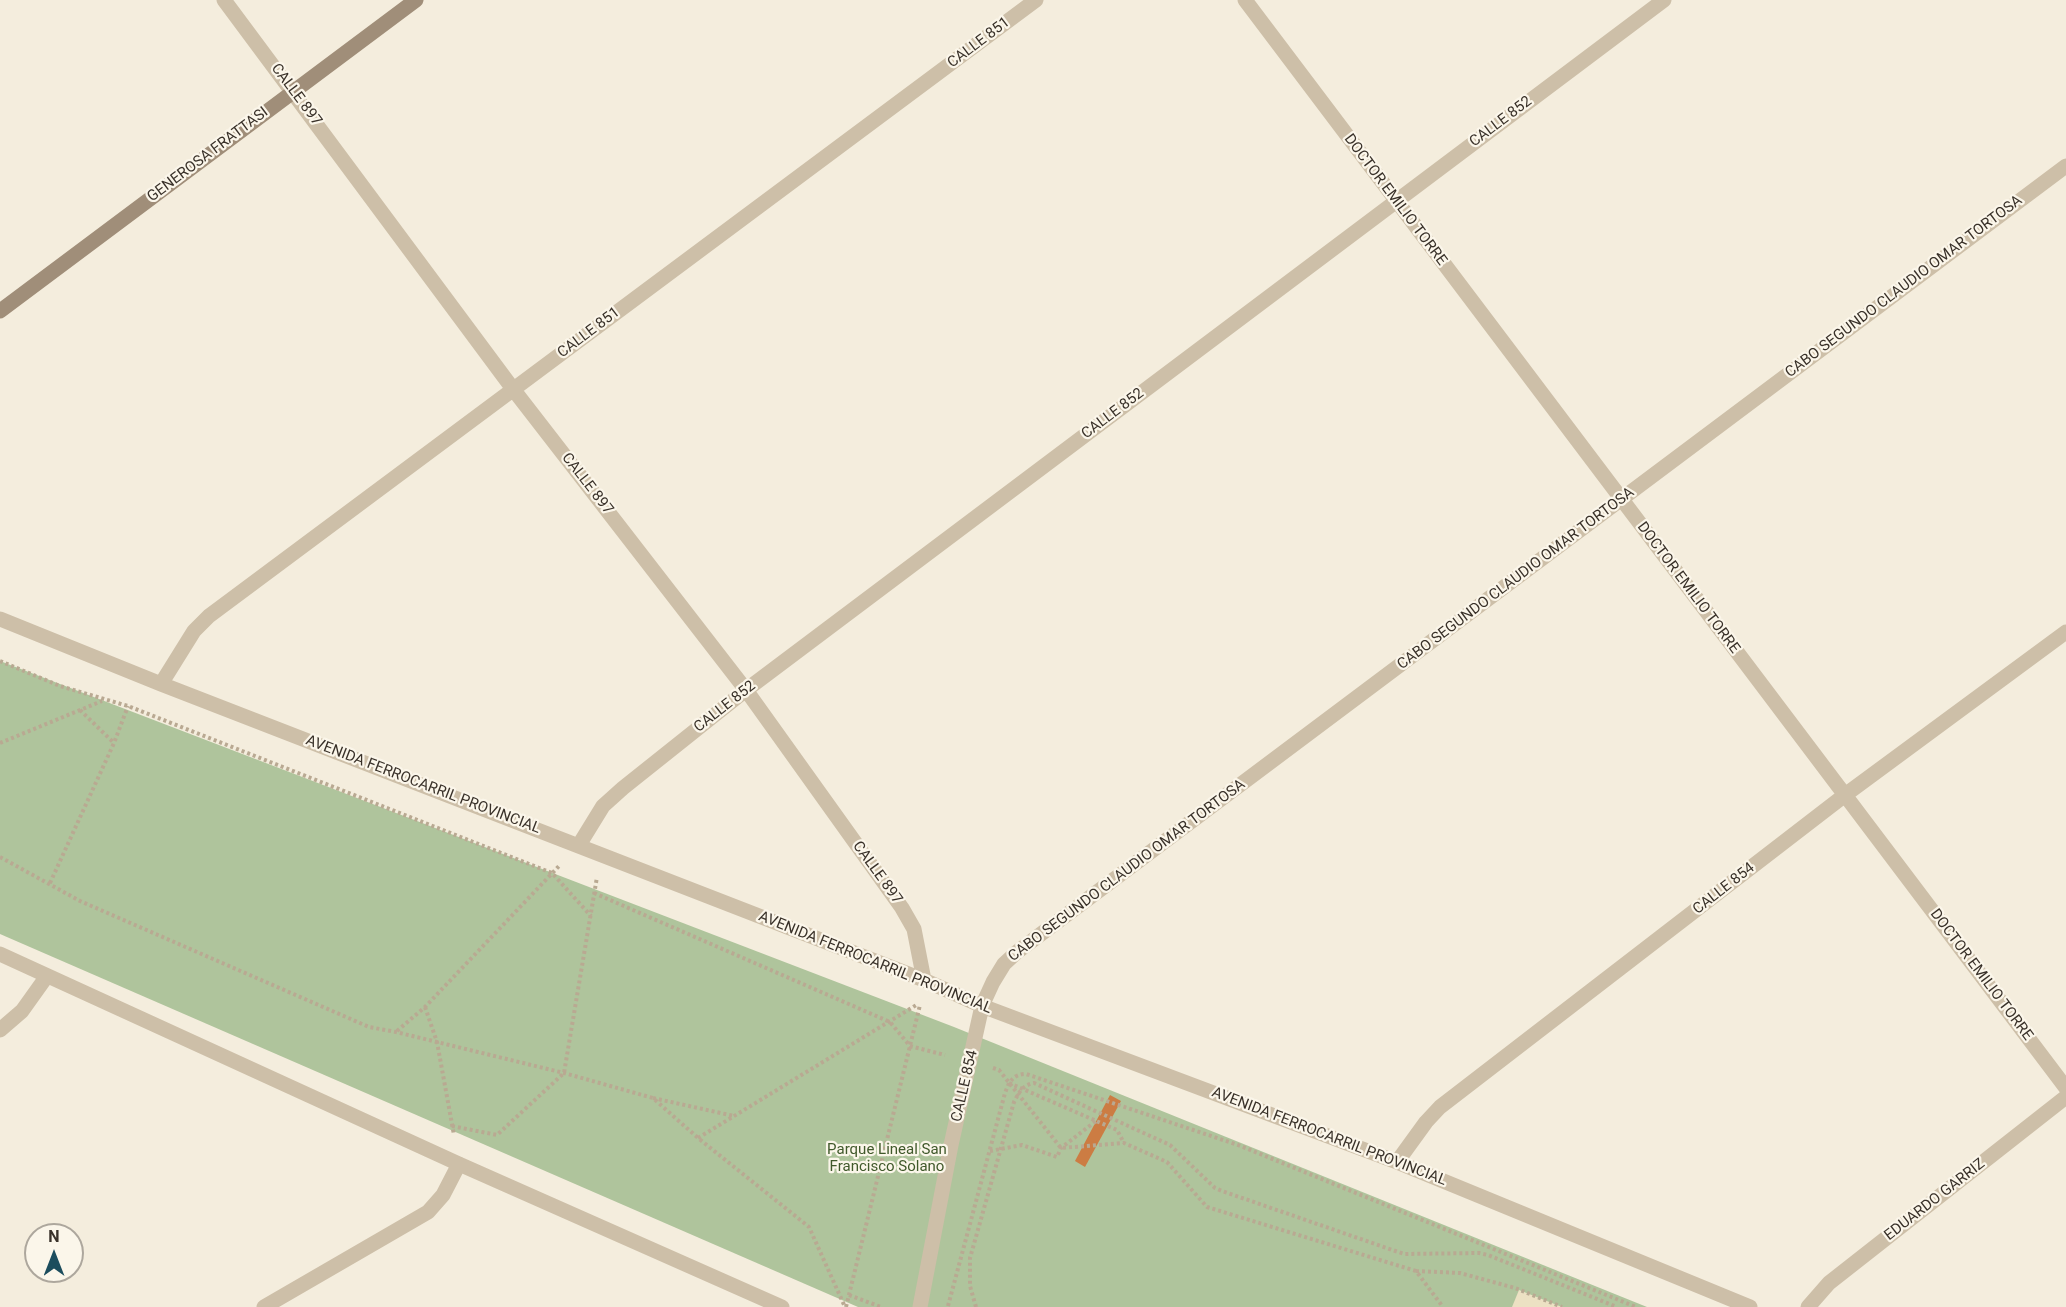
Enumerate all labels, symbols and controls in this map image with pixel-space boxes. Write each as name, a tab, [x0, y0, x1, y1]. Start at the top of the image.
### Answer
street label: CALLE 851	[944, 14, 1014, 72]
street label: CALLE 897	[267, 60, 325, 130]
street label: CALLE 852	[1466, 93, 1536, 151]
street label: GENEROSA FRATTASI	[144, 104, 272, 206]
street label: DOCTOR EMILIO TORRE	[1340, 131, 1450, 269]
street label: CABO SEGUNDO CLAUDIO OMAR TORTOSA	[1782, 192, 2026, 382]
street label: CALLE 851	[554, 304, 624, 362]
street label: CALLE 852	[1078, 385, 1148, 443]
street label: CALLE 897	[557, 450, 617, 518]
street label: CABO SEGUNDO CLAUDIO OMAR TORTOSA	[1394, 484, 1638, 674]
street label: DOCTOR EMILIO TORRE	[1633, 519, 1743, 657]
street label: CALLE 852	[691, 677, 759, 737]
street label: AVENIDA FERROCARRIL PROVINCIAL	[303, 732, 543, 838]
street label: CABO SEGUNDO CLAUDIO OMAR TORTOSA	[1005, 776, 1249, 966]
street label: CALLE 897	[848, 838, 906, 908]
street label: CALLE 854	[1690, 859, 1758, 919]
street label: DOCTOR EMILIO TORRE	[1926, 906, 2036, 1044]
street label: AVENIDA FERROCARRIL PROVINCIAL	[756, 908, 994, 1018]
street label: CALLE 854	[948, 1048, 982, 1124]
street label: AVENIDA FERROCARRIL PROVINCIAL	[1209, 1084, 1449, 1190]
park label: Parque Lineal San Francisco Solano	[827, 1141, 947, 1176]
street label: EDUARDO GARRIZ	[1881, 1155, 1989, 1245]
north arrow	[24, 1223, 84, 1283]
text: N	[48, 1227, 60, 1246]

